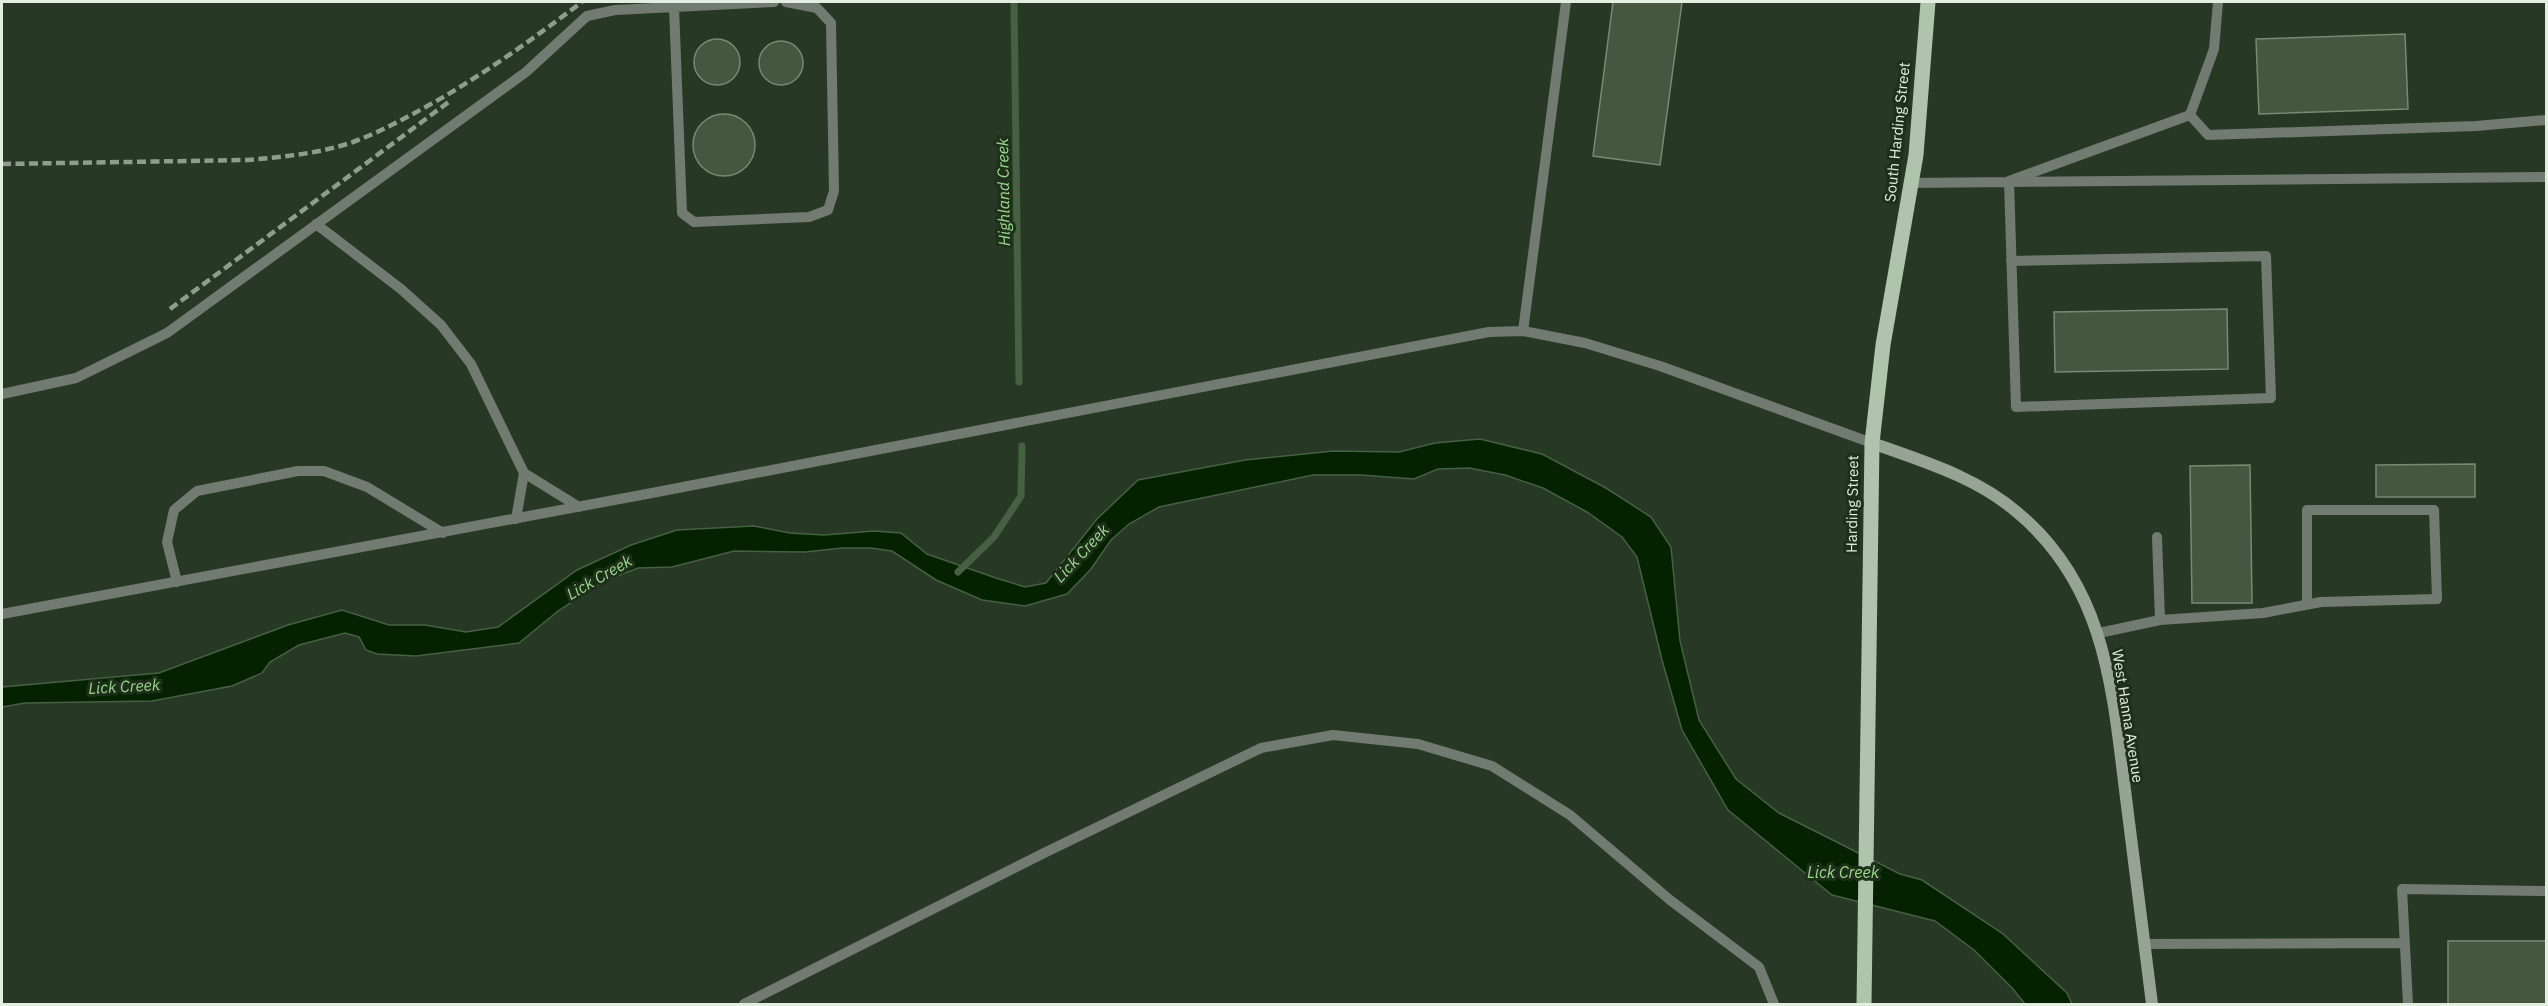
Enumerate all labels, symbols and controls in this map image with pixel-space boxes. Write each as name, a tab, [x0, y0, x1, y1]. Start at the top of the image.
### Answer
street label: South Harding Street	[1880, 61, 1914, 203]
water label: Highland Creek	[992, 137, 1014, 246]
street label: Harding Street	[1842, 455, 1862, 553]
water label: Lick Creek	[1049, 519, 1113, 586]
water label: Lick Creek	[563, 550, 636, 604]
street label: West Hanna Avenue	[2108, 648, 2148, 784]
water label: Lick Creek	[88, 674, 161, 698]
water label: Lick Creek	[1807, 862, 1880, 882]

